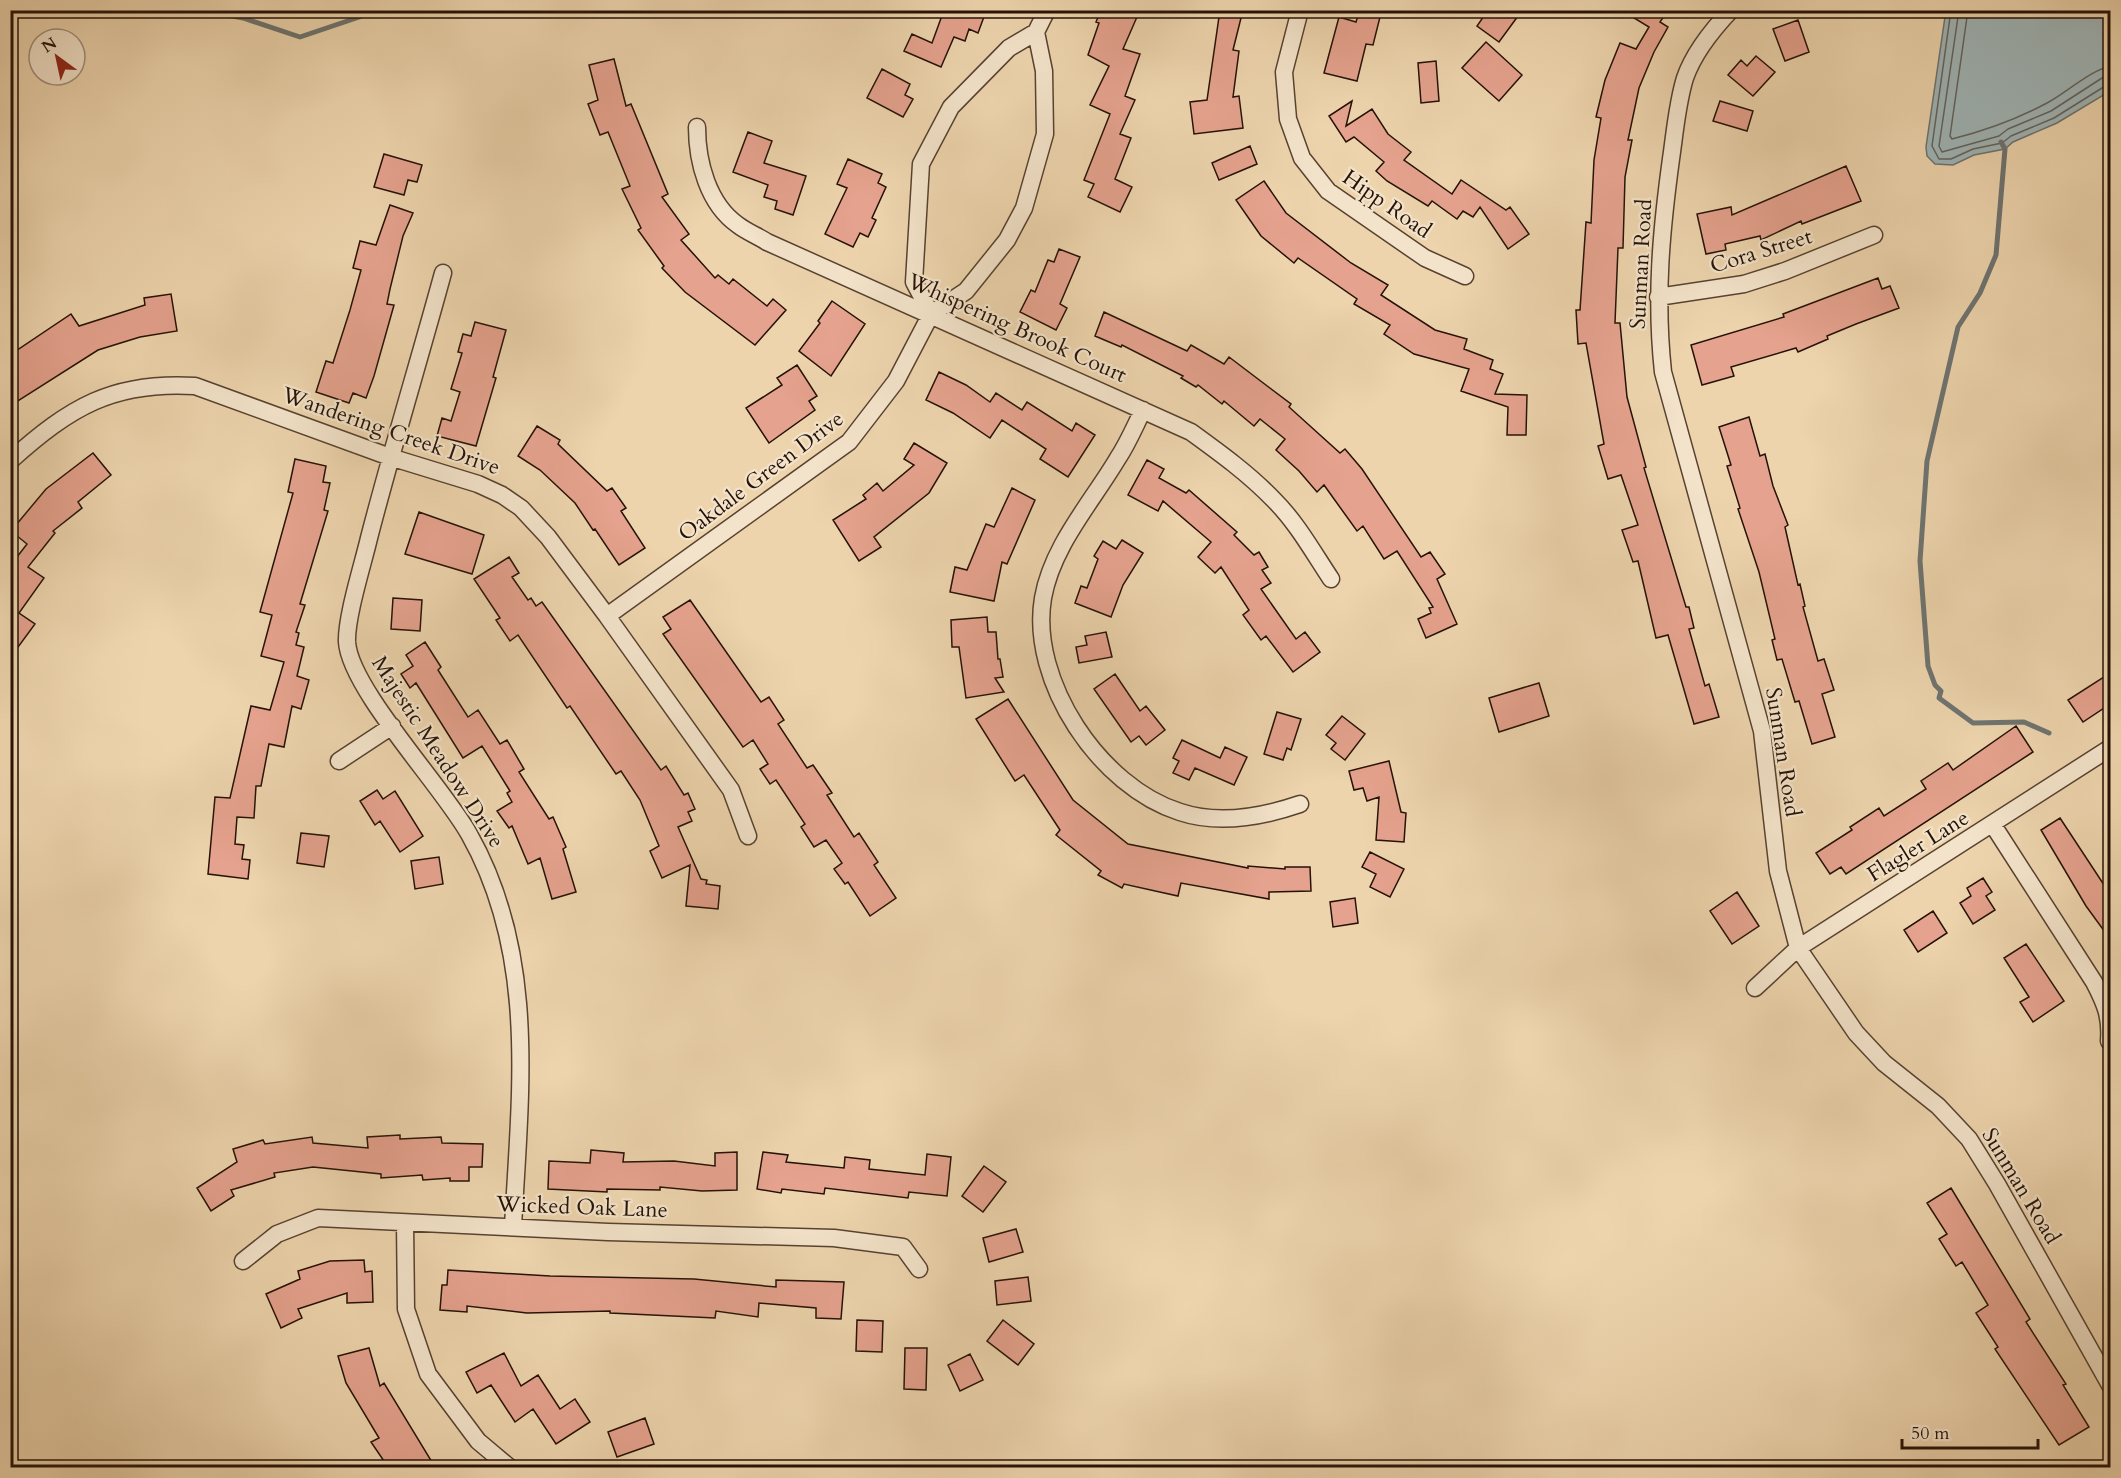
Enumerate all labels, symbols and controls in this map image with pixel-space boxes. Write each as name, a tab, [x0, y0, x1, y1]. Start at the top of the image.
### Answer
north arrow	[27, 27, 87, 87]
text: N	[38, 32, 61, 58]
street label: Hipp Road	[1337, 162, 1438, 246]
street label: Sunman Road	[1623, 198, 1659, 330]
street label: Cora Street	[1706, 221, 1816, 281]
street label: Whispering Brook Court	[902, 266, 1131, 390]
street label: Wandering Creek Drive	[277, 379, 504, 482]
street label: Oakdale Green Drive	[672, 404, 850, 548]
street label: Majestic Meadow Drive	[365, 650, 511, 854]
street label: Sunman Road	[1758, 685, 1808, 819]
street label: Flagler Lane	[1861, 803, 1975, 889]
street label: Sunman Road	[1975, 1122, 2068, 1250]
street label: Wicked Oak Lane	[495, 1189, 668, 1225]
scale bar	[1902, 1412, 2038, 1450]
text: 50 m	[1911, 1421, 1950, 1446]

